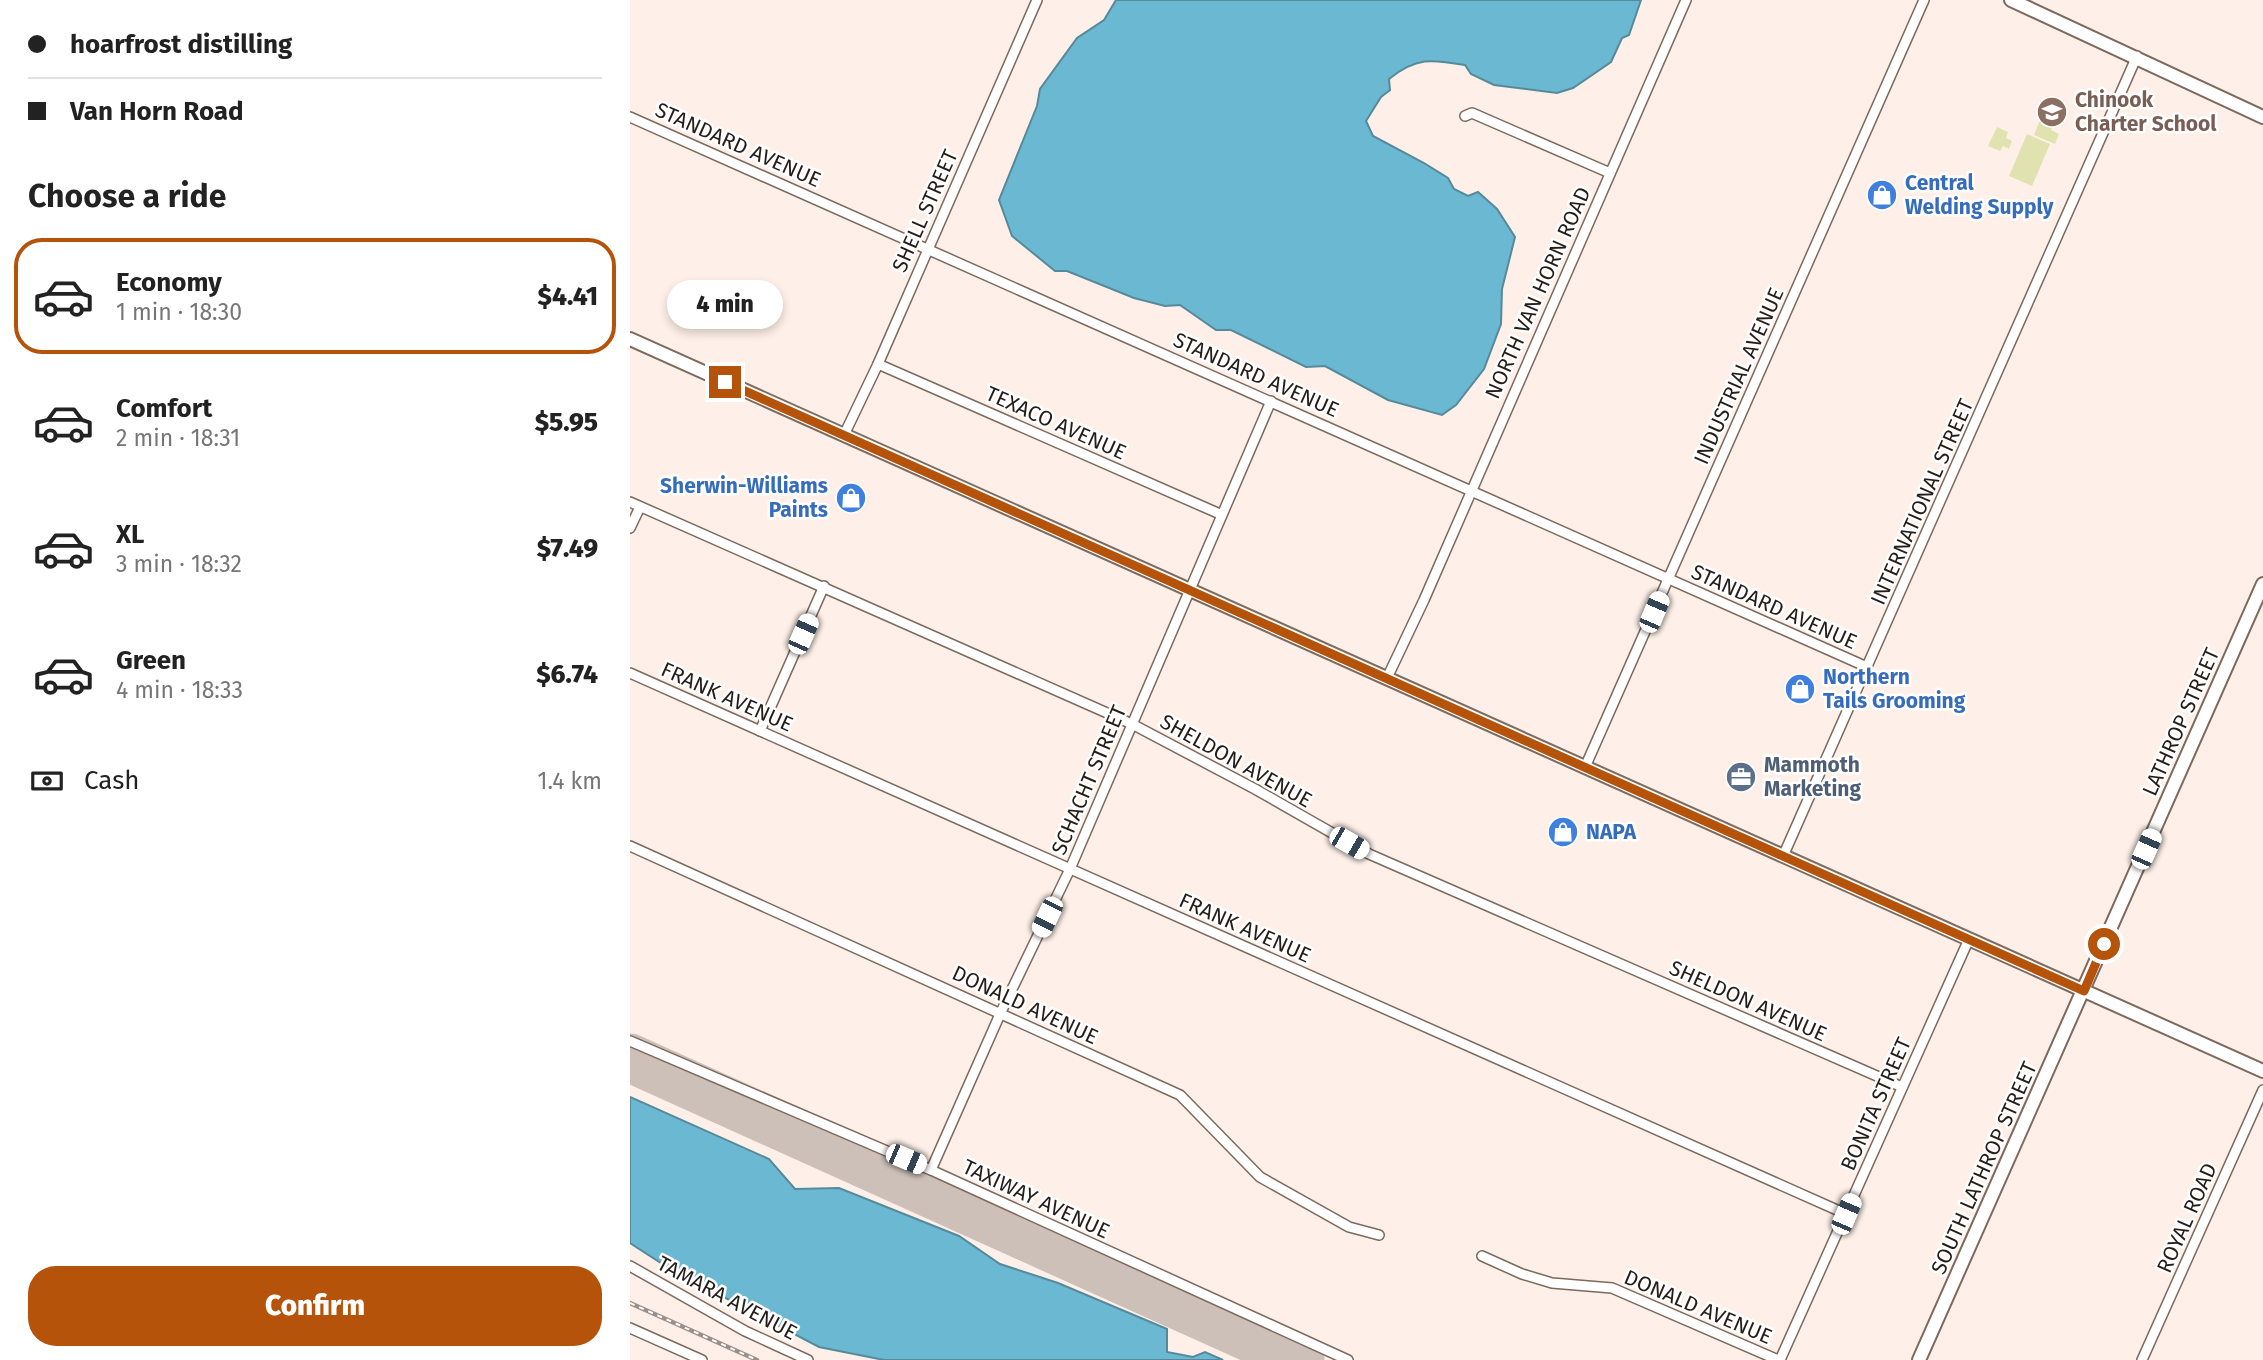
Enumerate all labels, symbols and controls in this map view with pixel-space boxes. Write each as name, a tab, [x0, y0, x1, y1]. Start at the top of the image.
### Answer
text: hoarfrost distilling	[70, 29, 292, 60]
place label: Chinook Charter School	[2075, 87, 2217, 137]
school or university icon: Chinook Charter School	[2035, 95, 2069, 129]
text: Van Horn Road	[70, 96, 244, 127]
street label: STANDARD AVENUE	[651, 97, 825, 193]
street label: SHELL STREET	[886, 146, 964, 276]
place label: Central Welding Supply	[1905, 170, 2054, 220]
text: Choose a ride	[28, 177, 226, 215]
shop icon: Central Welding Supply	[1865, 178, 1899, 212]
street label: NORTH VAN HORN ROAD	[1480, 183, 1596, 403]
icon: car	[32, 265, 95, 328]
text: Economy	[116, 267, 222, 298]
callout: 4 min	[667, 280, 783, 330]
text: $4.41	[538, 281, 598, 312]
street label: INDUSTRIAL AVENUE	[1688, 284, 1790, 468]
text: 4 min	[696, 290, 754, 318]
text: 1 min · 18:30	[116, 298, 242, 326]
street label: STANDARD AVENUE	[1169, 327, 1343, 423]
route end	[709, 366, 741, 398]
street label: TEXACO AVENUE	[982, 380, 1130, 466]
icon: car	[32, 391, 95, 454]
text: Comfort	[116, 393, 212, 424]
street label: INTERNATIONAL STREET	[1865, 395, 1979, 609]
text: $5.95	[535, 407, 598, 438]
text: 2 min · 18:31	[116, 424, 240, 452]
place label: Sherwin-Williams Paints	[660, 473, 828, 523]
shop icon: Sherwin-Williams Paints	[834, 481, 868, 515]
icon: car	[32, 517, 95, 580]
text: XL	[116, 519, 144, 550]
text: $7.49	[537, 533, 598, 564]
text: 3 min · 18:32	[116, 550, 242, 578]
street label: STANDARD AVENUE	[1687, 559, 1861, 655]
car	[1637, 589, 1672, 635]
car	[785, 611, 822, 657]
icon: car	[32, 643, 95, 706]
street label: LATHROP STREET	[2137, 644, 2225, 800]
text: Green	[116, 645, 186, 676]
street label: FRANK AVENUE	[657, 656, 797, 738]
text: $6.74	[536, 659, 598, 690]
place label: Northern Tails Grooming	[1823, 664, 1966, 714]
shop icon: Northern Tails Grooming	[1783, 672, 1817, 706]
text: 4 min · 18:33	[116, 676, 243, 704]
street label: SCHACHT STREET	[1046, 701, 1132, 859]
street label: SHELDON AVENUE	[1156, 709, 1316, 813]
place label: Mammoth Marketing	[1764, 752, 1861, 802]
office icon: Mammoth Marketing	[1724, 760, 1758, 794]
icon: cash	[28, 762, 66, 800]
text: Cash	[84, 765, 140, 796]
text: 1.4 km	[537, 767, 602, 795]
shop icon: NAPA	[1546, 815, 1580, 849]
place label: NAPA	[1586, 819, 1637, 845]
car	[1326, 823, 1373, 863]
car	[2128, 826, 2165, 872]
street label: FRANK AVENUE	[1175, 887, 1315, 969]
car	[1029, 894, 1066, 940]
route start	[2088, 928, 2120, 960]
street label: SHELDON AVENUE	[1665, 955, 1831, 1047]
street label: DONALD AVENUE	[948, 960, 1102, 1050]
street label: BONITA STREET	[1835, 1033, 1917, 1175]
street label: SOUTH LATHROP STREET	[1925, 1058, 2043, 1278]
car	[883, 1141, 930, 1177]
street label: TAXIWAY AVENUE	[958, 1154, 1114, 1244]
street label: ROYAL ROAD	[2151, 1159, 2223, 1277]
car	[1829, 1191, 1864, 1237]
street label: TAMARA AVENUE	[653, 1250, 801, 1346]
street label: DONALD AVENUE	[1620, 1264, 1776, 1350]
button: Confirm	[28, 1266, 602, 1346]

